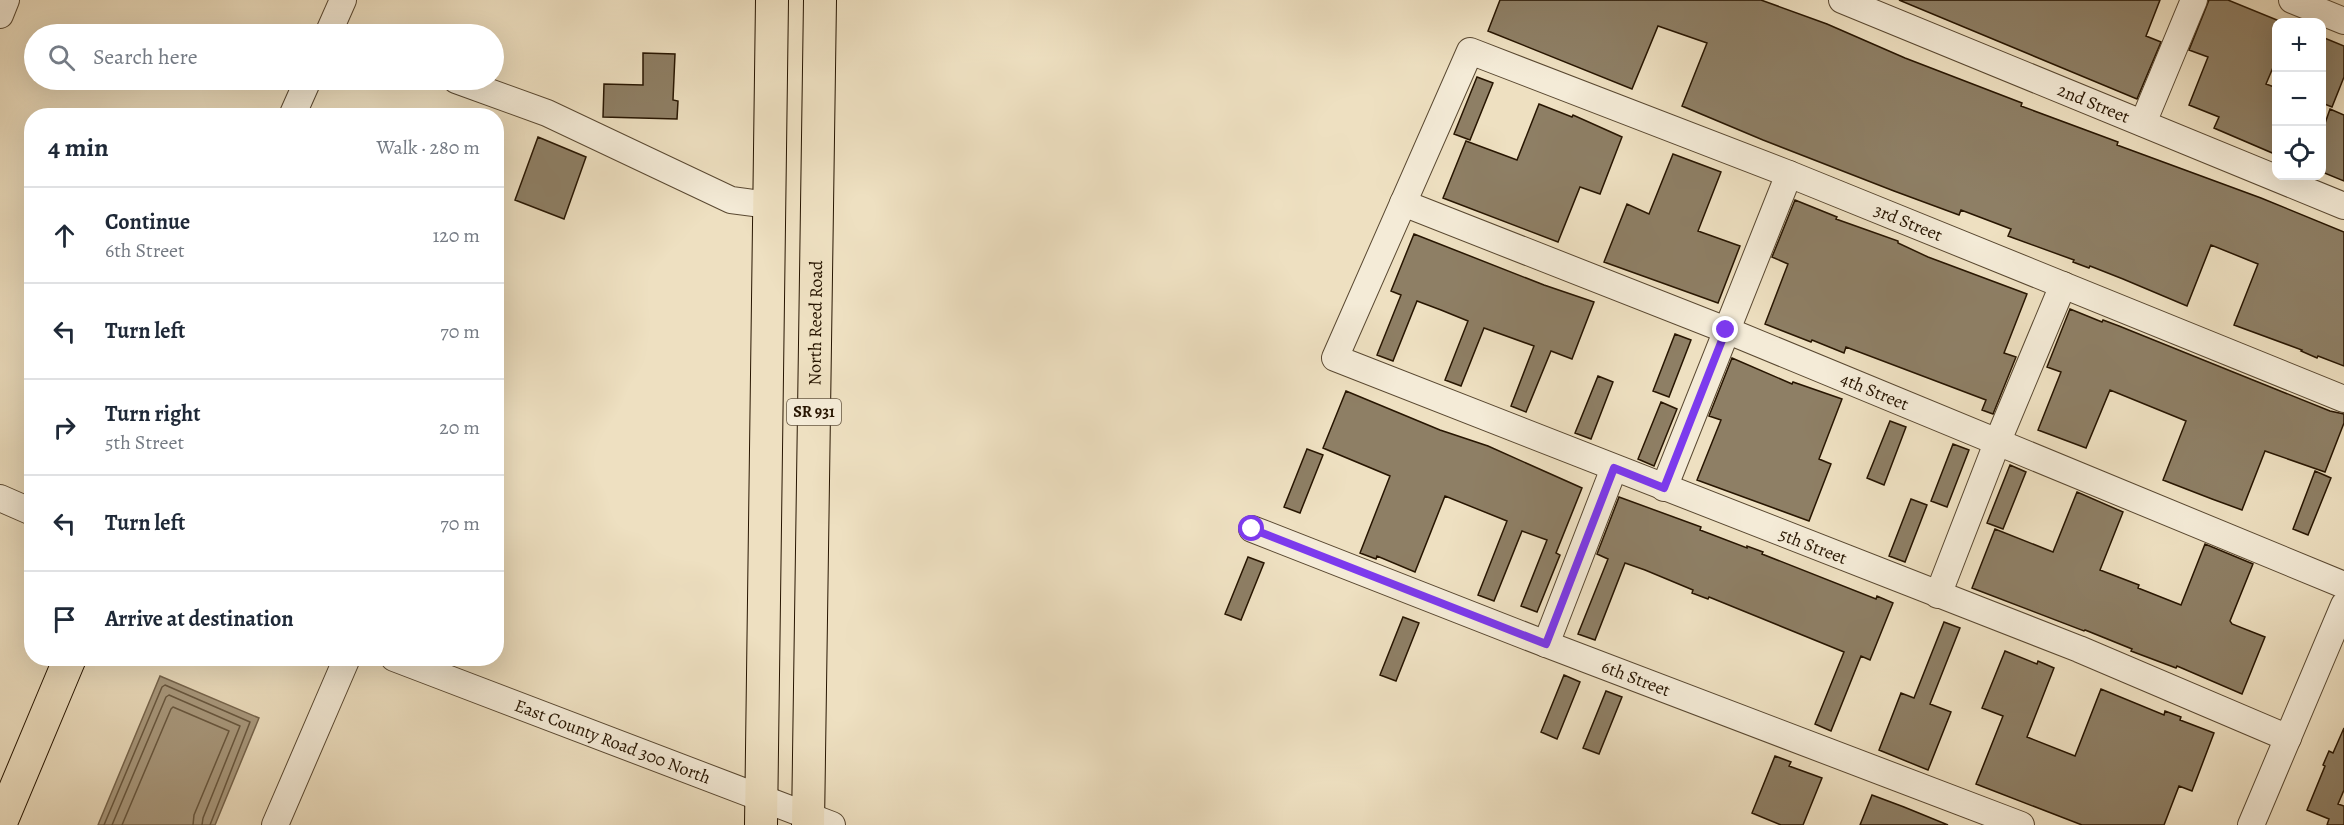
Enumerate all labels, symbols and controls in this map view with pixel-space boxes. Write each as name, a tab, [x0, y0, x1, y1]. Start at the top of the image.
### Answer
map controls	[2272, 18, 2326, 180]
button: +	[2272, 18, 2326, 72]
search box	[24, 24, 504, 90]
icon: search	[45, 41, 78, 74]
text: Search here	[93, 42, 198, 72]
button: −	[2272, 72, 2326, 126]
street label: 2nd Street	[2054, 78, 2133, 129]
button: locate	[2272, 126, 2326, 180]
text: 4 min	[48, 130, 109, 165]
text: Walk · 280 m	[376, 134, 480, 161]
street label: 3rd Street	[1870, 198, 1946, 247]
text: Continue	[105, 207, 190, 237]
icon: ahead	[48, 219, 81, 252]
text: 120 m	[432, 222, 480, 249]
text: 6th Street	[105, 237, 185, 264]
street label: North Reed Road	[802, 260, 828, 386]
icon: left	[48, 315, 81, 348]
text: Turn left	[105, 316, 185, 346]
route end	[1712, 316, 1738, 342]
text: 70 m	[440, 318, 480, 345]
street label: 4th Street	[1837, 367, 1912, 416]
text: Turn right	[105, 399, 201, 429]
road number: SR 931	[787, 399, 841, 425]
icon: right	[48, 411, 81, 444]
text: 20 m	[439, 414, 480, 441]
text: 5th Street	[105, 429, 184, 456]
icon: left	[48, 507, 81, 540]
text: Turn left	[105, 508, 185, 538]
text: 70 m	[440, 510, 480, 537]
route start	[1238, 515, 1264, 541]
street label: 5th Street	[1775, 522, 1851, 570]
icon: arrive	[48, 603, 81, 636]
text: Arrive at destination	[105, 604, 294, 634]
street label: 6th Street	[1598, 654, 1674, 702]
street label: East County Road 300 North	[511, 693, 714, 790]

